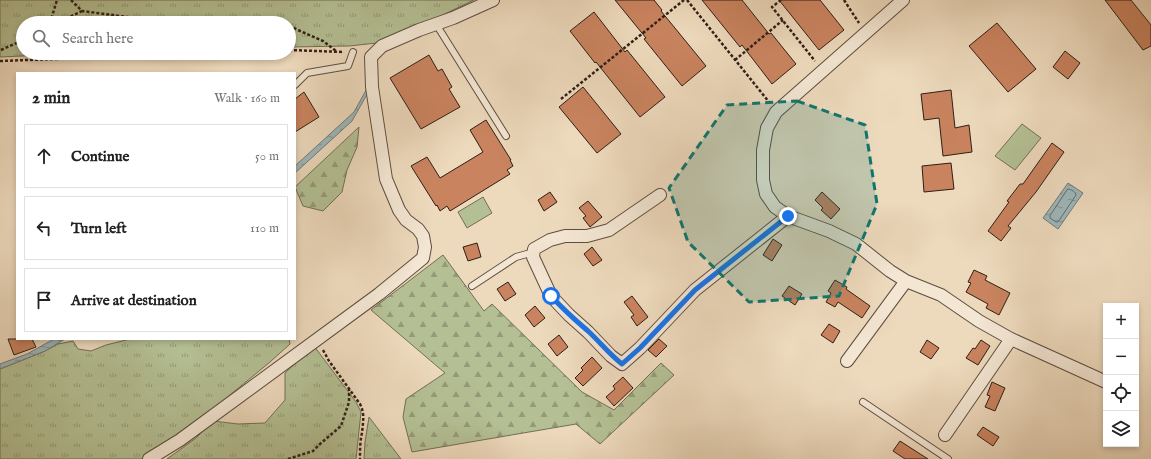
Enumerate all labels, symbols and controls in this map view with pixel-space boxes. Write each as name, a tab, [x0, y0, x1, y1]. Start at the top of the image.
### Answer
search box	[16, 16, 296, 60]
icon: search	[30, 27, 52, 49]
text: Search here	[62, 29, 133, 48]
text: 2 min	[32, 88, 70, 109]
text: Walk · 160 m	[214, 90, 280, 107]
icon: ahead	[33, 145, 55, 167]
text: Continue	[71, 147, 129, 166]
text: 50 m	[255, 148, 279, 165]
route end	[779, 207, 797, 225]
icon: left	[33, 217, 55, 239]
text: Turn left	[71, 219, 127, 238]
text: 110 m	[250, 220, 279, 237]
route start	[542, 287, 560, 305]
icon: arrive	[33, 289, 55, 311]
text: Arrive at destination	[71, 291, 197, 310]
map controls	[1103, 303, 1139, 447]
button: +	[1103, 303, 1139, 339]
button: −	[1103, 339, 1139, 375]
button: locate	[1103, 375, 1139, 411]
button: layers	[1103, 411, 1139, 447]

